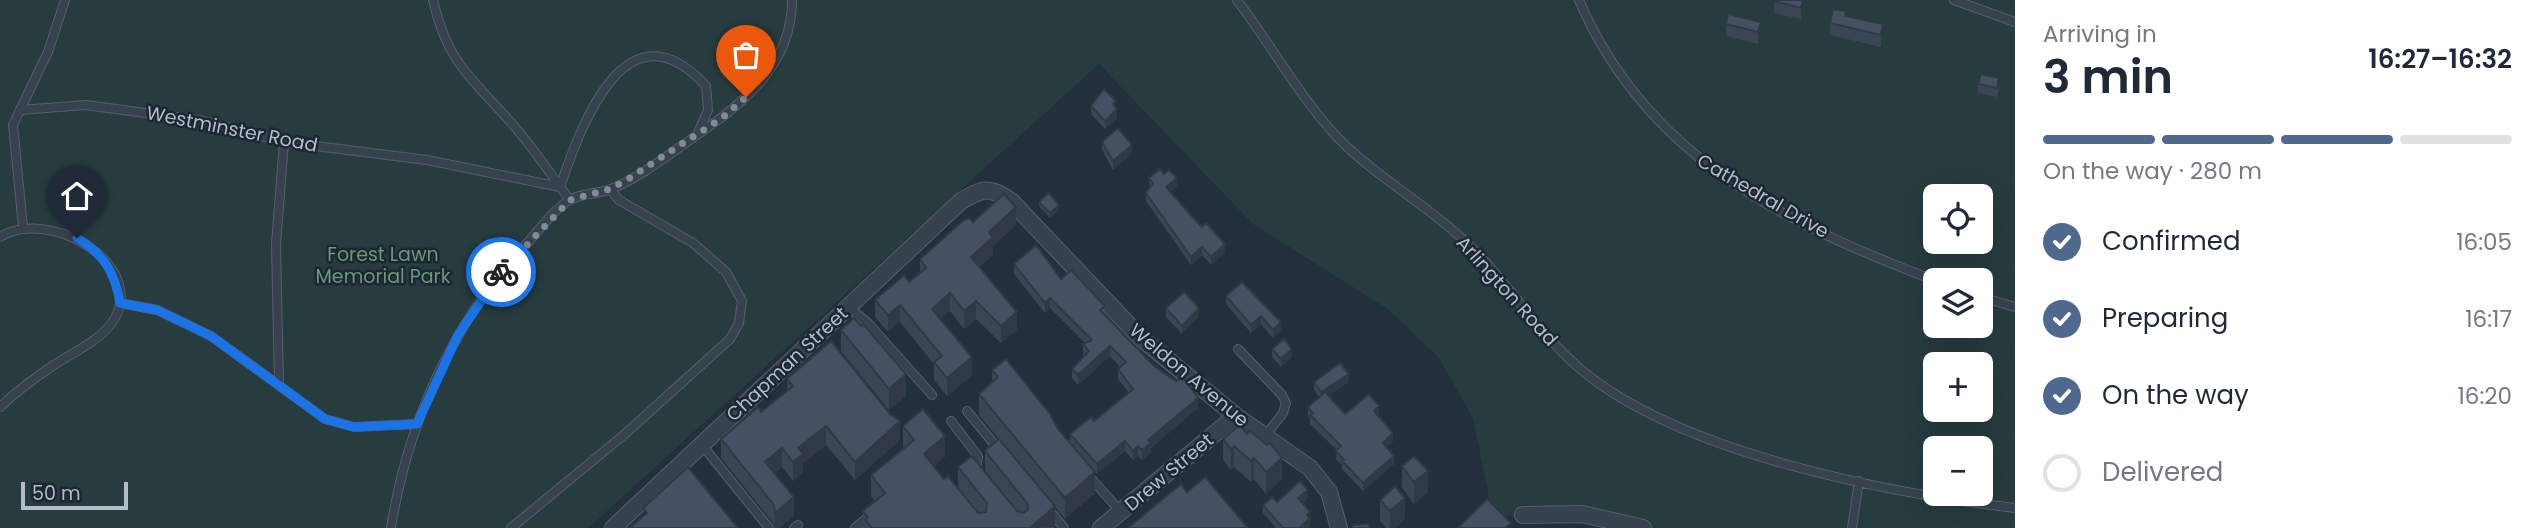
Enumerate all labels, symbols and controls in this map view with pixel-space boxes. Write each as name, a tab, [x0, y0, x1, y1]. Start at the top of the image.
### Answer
text: Arriving in	[2043, 18, 2157, 50]
pin	[716, 25, 776, 97]
icon: bag	[727, 36, 765, 74]
text: 16:27–16:32	[2368, 41, 2512, 77]
text: 3 min	[2043, 45, 2173, 109]
street label: Westminster Road	[144, 99, 320, 159]
street label: Cathedral Drive	[1692, 147, 1834, 245]
text: On the way · 280 m	[2043, 155, 2262, 187]
pin	[47, 166, 107, 238]
icon: home	[58, 177, 96, 215]
map controls	[1923, 184, 1993, 506]
button: locate	[1923, 184, 1993, 254]
icon: check	[2043, 223, 2081, 261]
text: Confirmed	[2102, 223, 2240, 259]
text: 16:05	[2456, 226, 2512, 258]
street label: Arlington Road	[1450, 230, 1564, 352]
courier	[466, 237, 536, 307]
park label: Forest Lawn Memorial Park	[316, 241, 451, 290]
icon: bike	[482, 253, 520, 291]
button: layers	[1923, 268, 1993, 338]
street label: Chapman Street	[720, 300, 854, 428]
icon: check	[2043, 300, 2081, 338]
text: Preparing	[2102, 300, 2228, 336]
text: 16:17	[2465, 303, 2512, 335]
street label: Weldon Avenue	[1123, 317, 1255, 433]
button: +	[1923, 352, 1993, 422]
icon: check	[2043, 377, 2081, 415]
text: On the way	[2102, 377, 2249, 413]
text: 16:20	[2457, 380, 2512, 412]
street label: Drew Street	[1119, 427, 1219, 517]
button: −	[1923, 436, 1993, 506]
text: Delivered	[2102, 454, 2223, 490]
scale bar	[21, 479, 128, 511]
text: 50 m	[32, 480, 81, 507]

